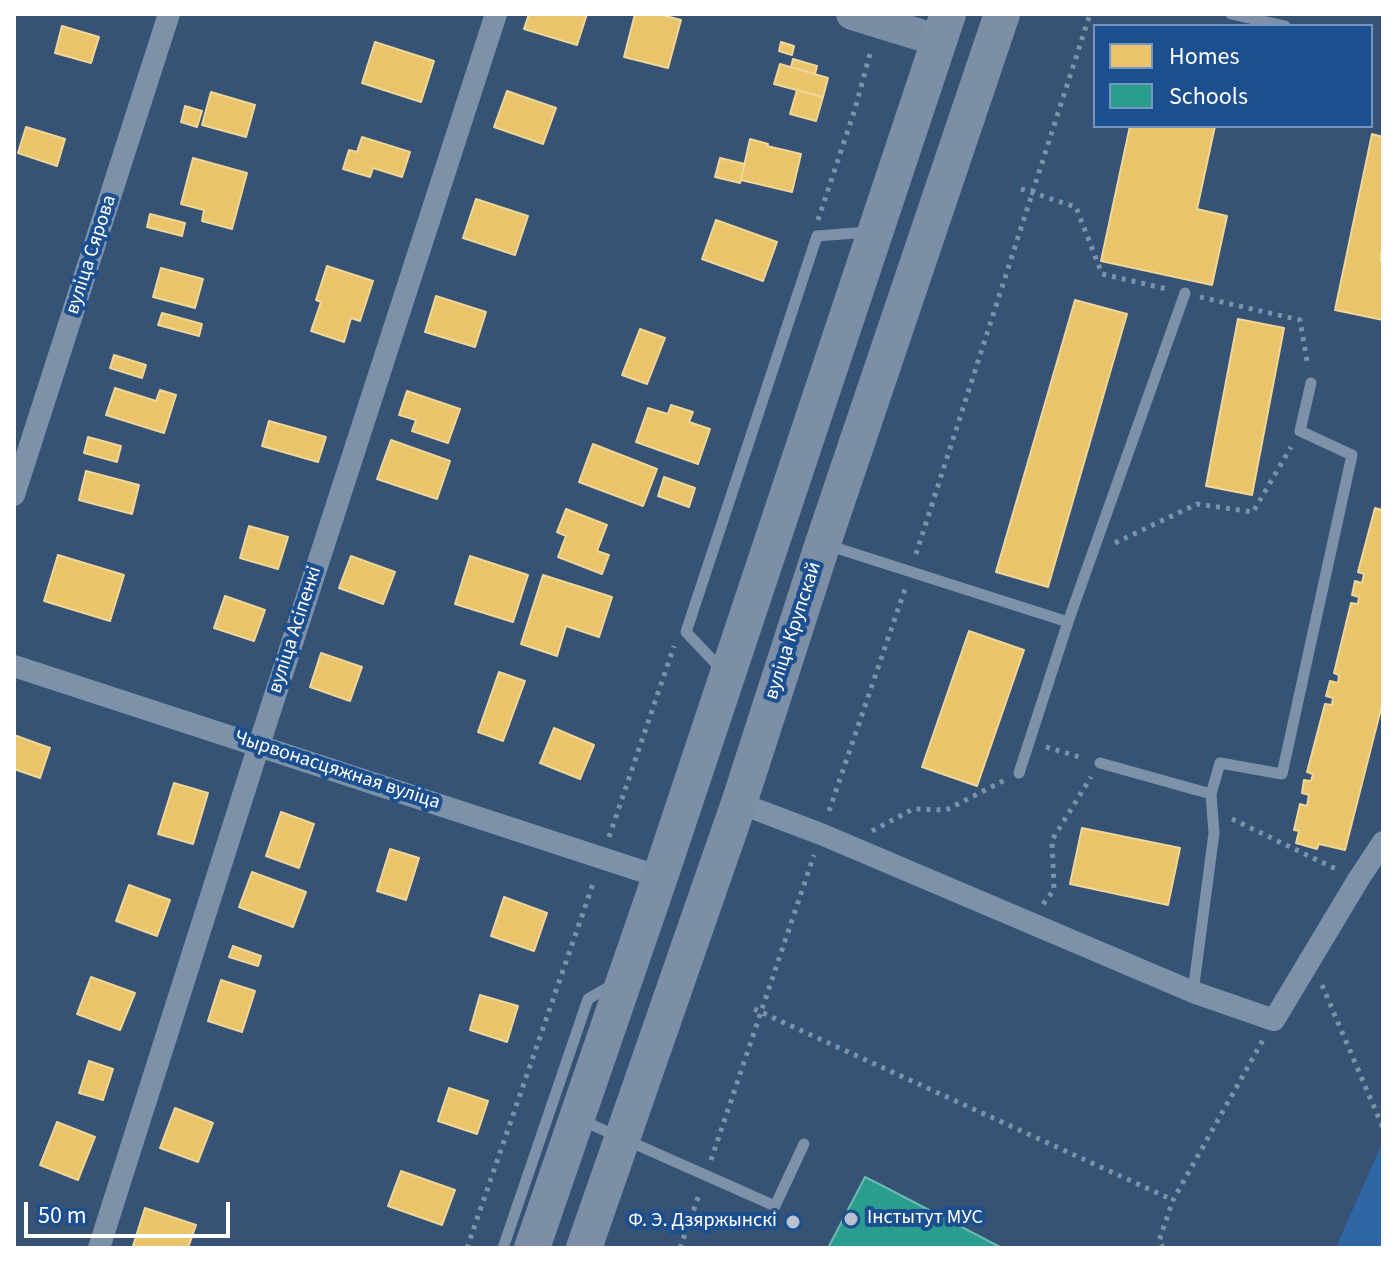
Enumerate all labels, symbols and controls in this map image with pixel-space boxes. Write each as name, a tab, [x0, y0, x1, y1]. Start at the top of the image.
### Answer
legend	[1093, 24, 1373, 128]
text: Homes	[1169, 39, 1240, 74]
text: Schools	[1169, 79, 1248, 114]
street label: вуліца Сярова	[61, 192, 123, 318]
street label: вуліца Крупскай	[760, 559, 828, 703]
street label: вуліца Асіпенкі	[264, 563, 328, 697]
street label: Чырвонасцяжная вуліца	[231, 726, 443, 816]
scale bar	[28, 1186, 234, 1236]
text: 50 m	[38, 1198, 87, 1233]
place label: Інстытут МУС	[867, 1207, 983, 1231]
place label: Ф. Э. Дзяржынскі	[628, 1210, 777, 1234]
marker: Інстытут МУС	[842, 1210, 860, 1228]
marker: Ф. Э. Дзяржынскі	[784, 1213, 802, 1231]

